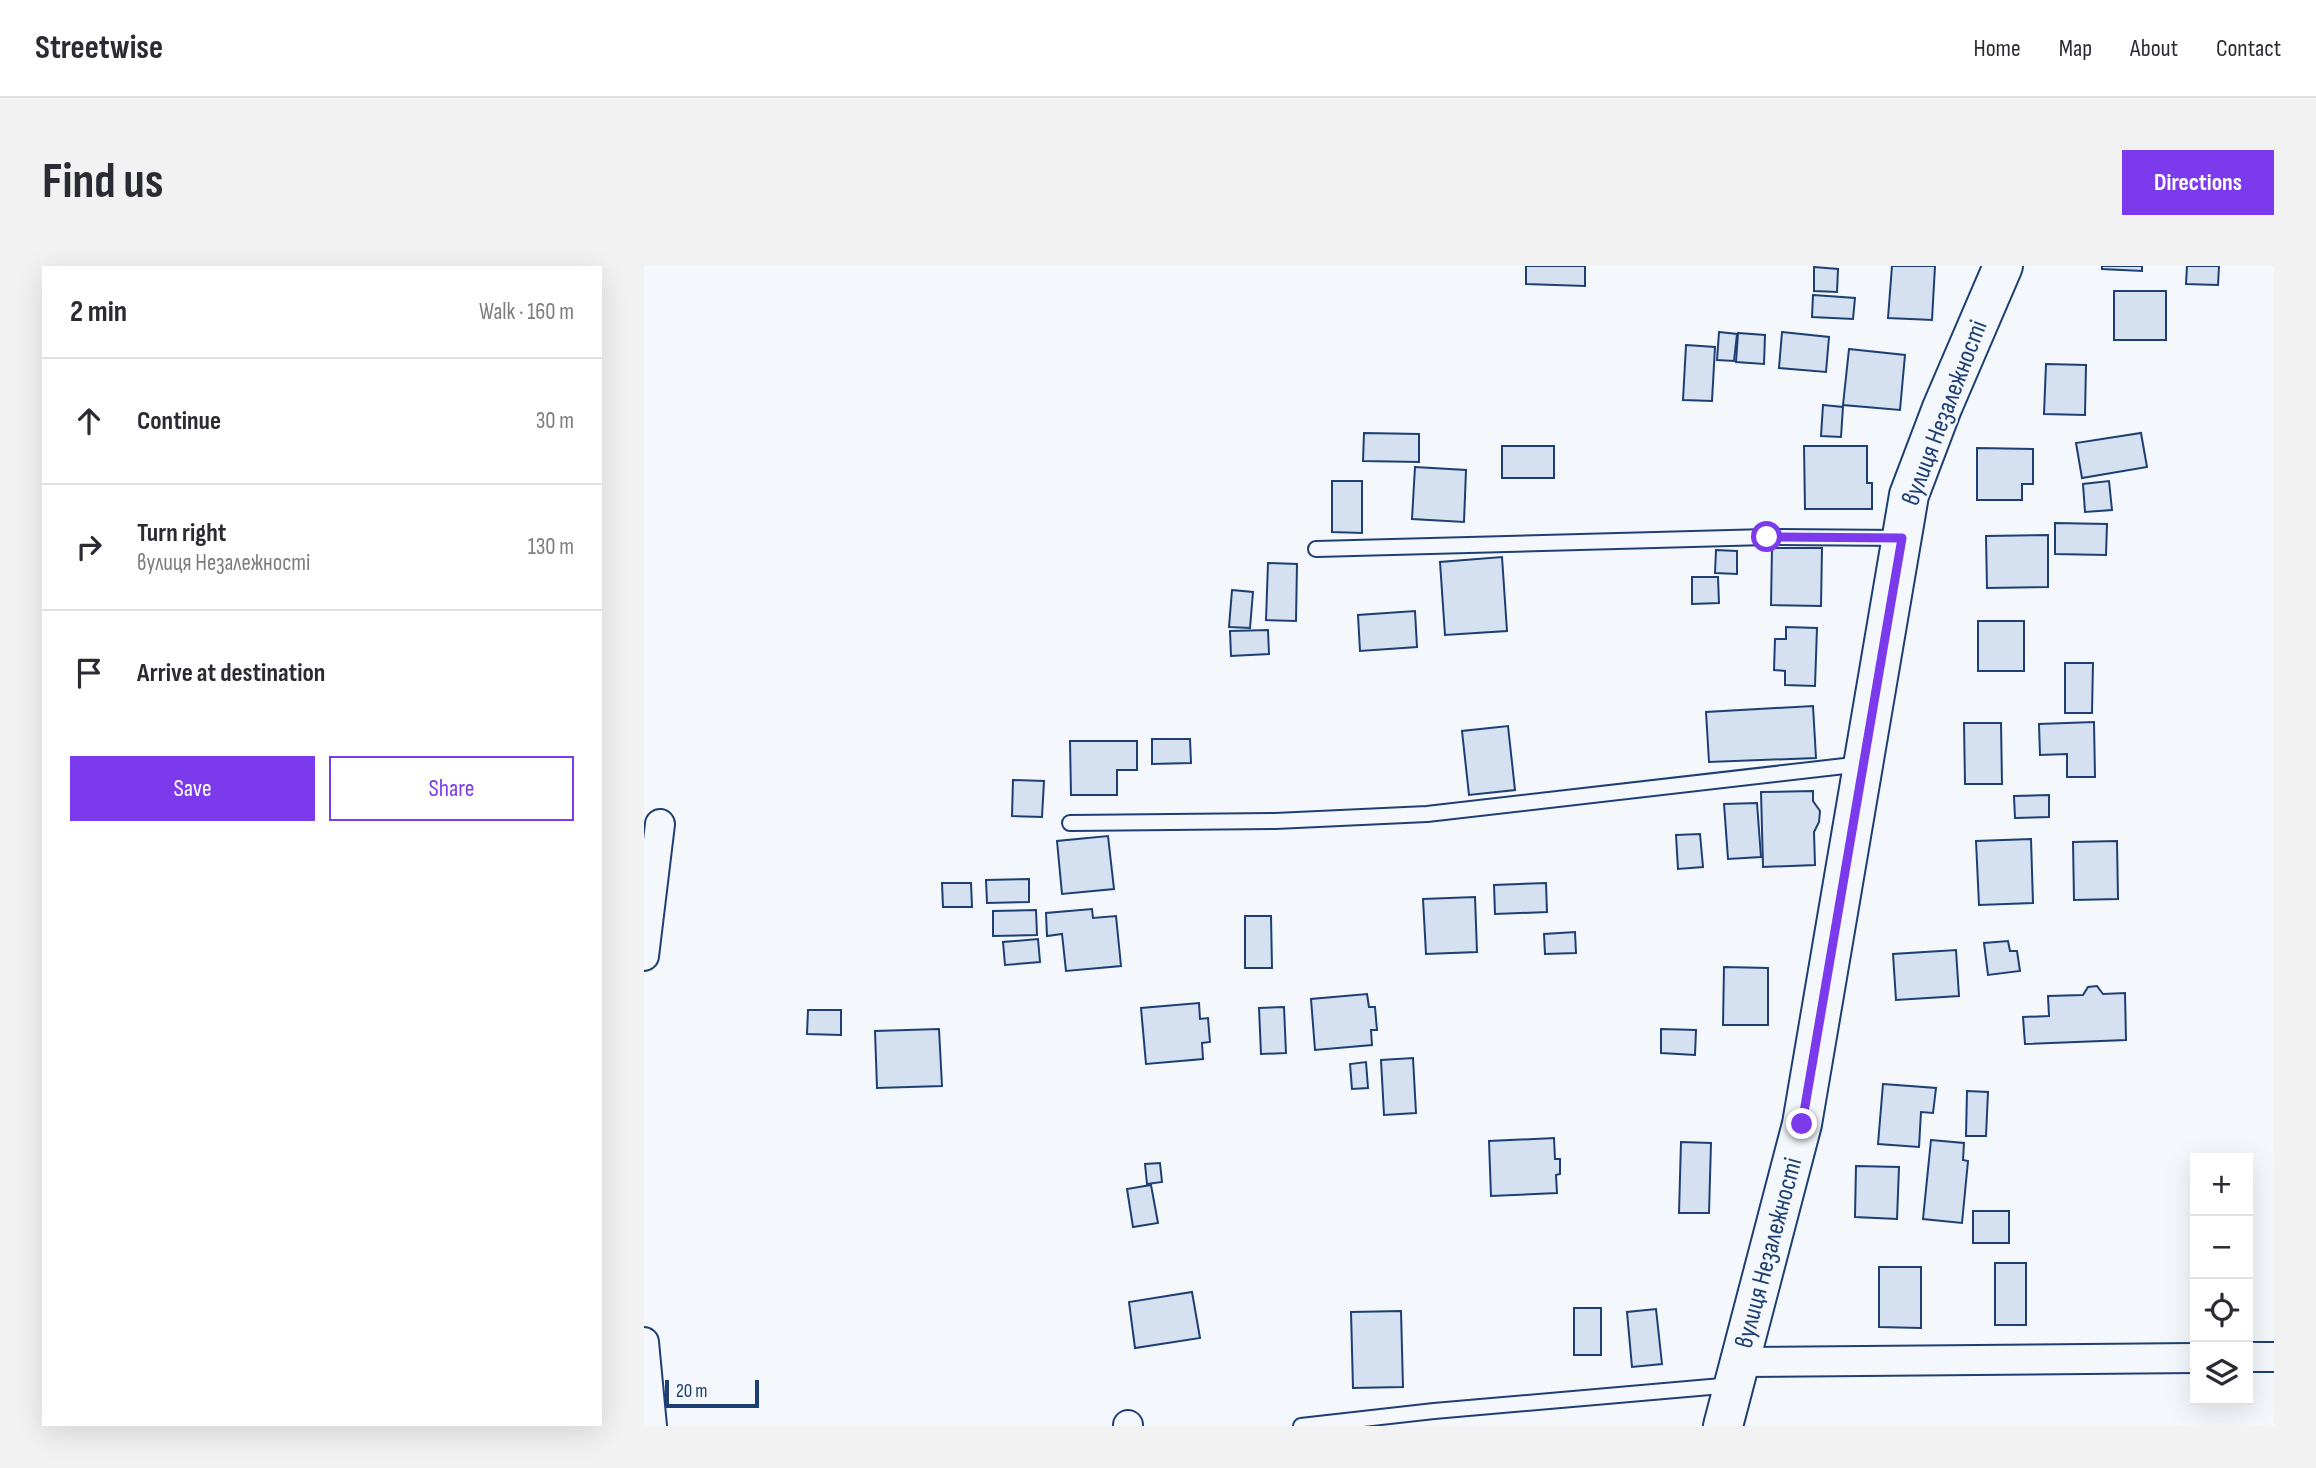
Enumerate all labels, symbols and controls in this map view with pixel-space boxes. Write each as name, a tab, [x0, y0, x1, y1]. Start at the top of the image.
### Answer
text: Streetwise	[35, 28, 163, 68]
text: Home	[1973, 34, 2021, 63]
text: Map	[2059, 34, 2092, 63]
text: About	[2130, 34, 2178, 63]
text: Contact	[2216, 34, 2281, 63]
button: Directions	[2122, 150, 2274, 215]
text: Find us	[42, 153, 164, 212]
text: 2 min	[70, 294, 127, 330]
text: Walk · 160 m	[479, 298, 574, 326]
street label: вулиця Незалежності	[1895, 316, 1995, 510]
icon: ahead	[70, 402, 108, 440]
text: Continue	[137, 406, 221, 437]
text: 30 m	[536, 407, 574, 435]
text: Turn right	[137, 518, 226, 549]
route start	[1751, 521, 1782, 552]
icon: right	[70, 528, 108, 566]
text: 130 m	[528, 533, 574, 561]
text: вулиця Незалежності	[137, 549, 310, 577]
icon: arrive	[70, 654, 108, 692]
text: Arrive at destination	[137, 658, 325, 689]
button: Save	[70, 756, 315, 821]
button: Share	[329, 756, 574, 821]
route end	[1786, 1108, 1817, 1139]
map controls	[2190, 1153, 2253, 1405]
button: +	[2190, 1153, 2253, 1216]
street label: вулиця Незалежності	[1729, 1154, 1809, 1352]
button: −	[2190, 1216, 2253, 1279]
button: locate	[2190, 1279, 2253, 1342]
button: layers	[2190, 1342, 2253, 1405]
scale bar	[665, 1377, 760, 1409]
text: 20 m	[676, 1380, 708, 1403]

